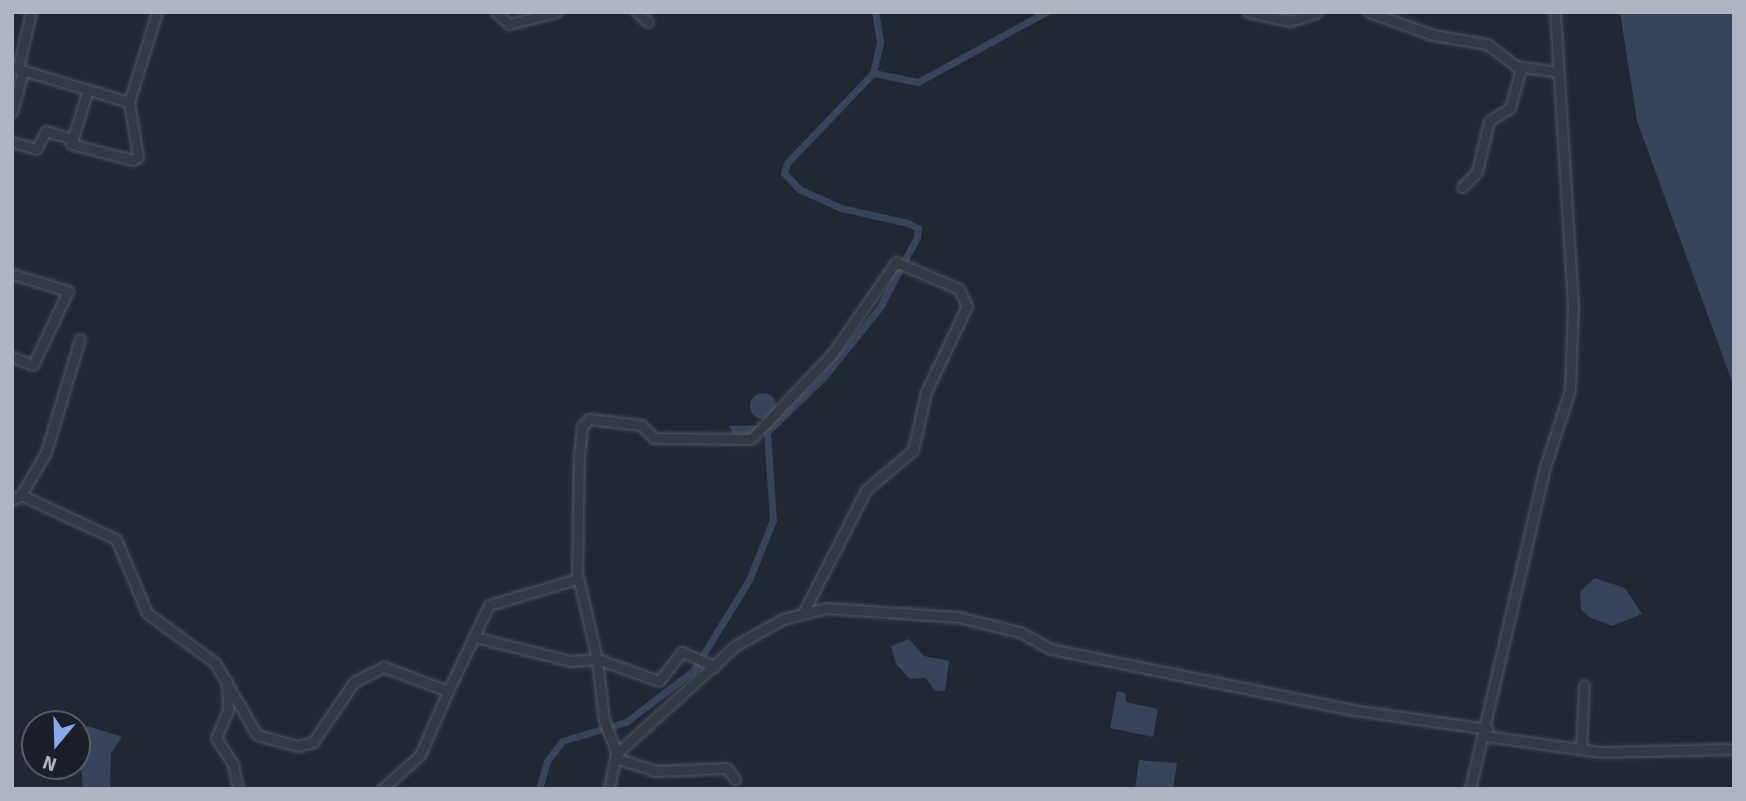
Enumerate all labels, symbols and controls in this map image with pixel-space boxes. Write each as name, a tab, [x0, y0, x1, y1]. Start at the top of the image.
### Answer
north arrow	[21, 710, 91, 780]
text: N	[40, 749, 60, 776]

